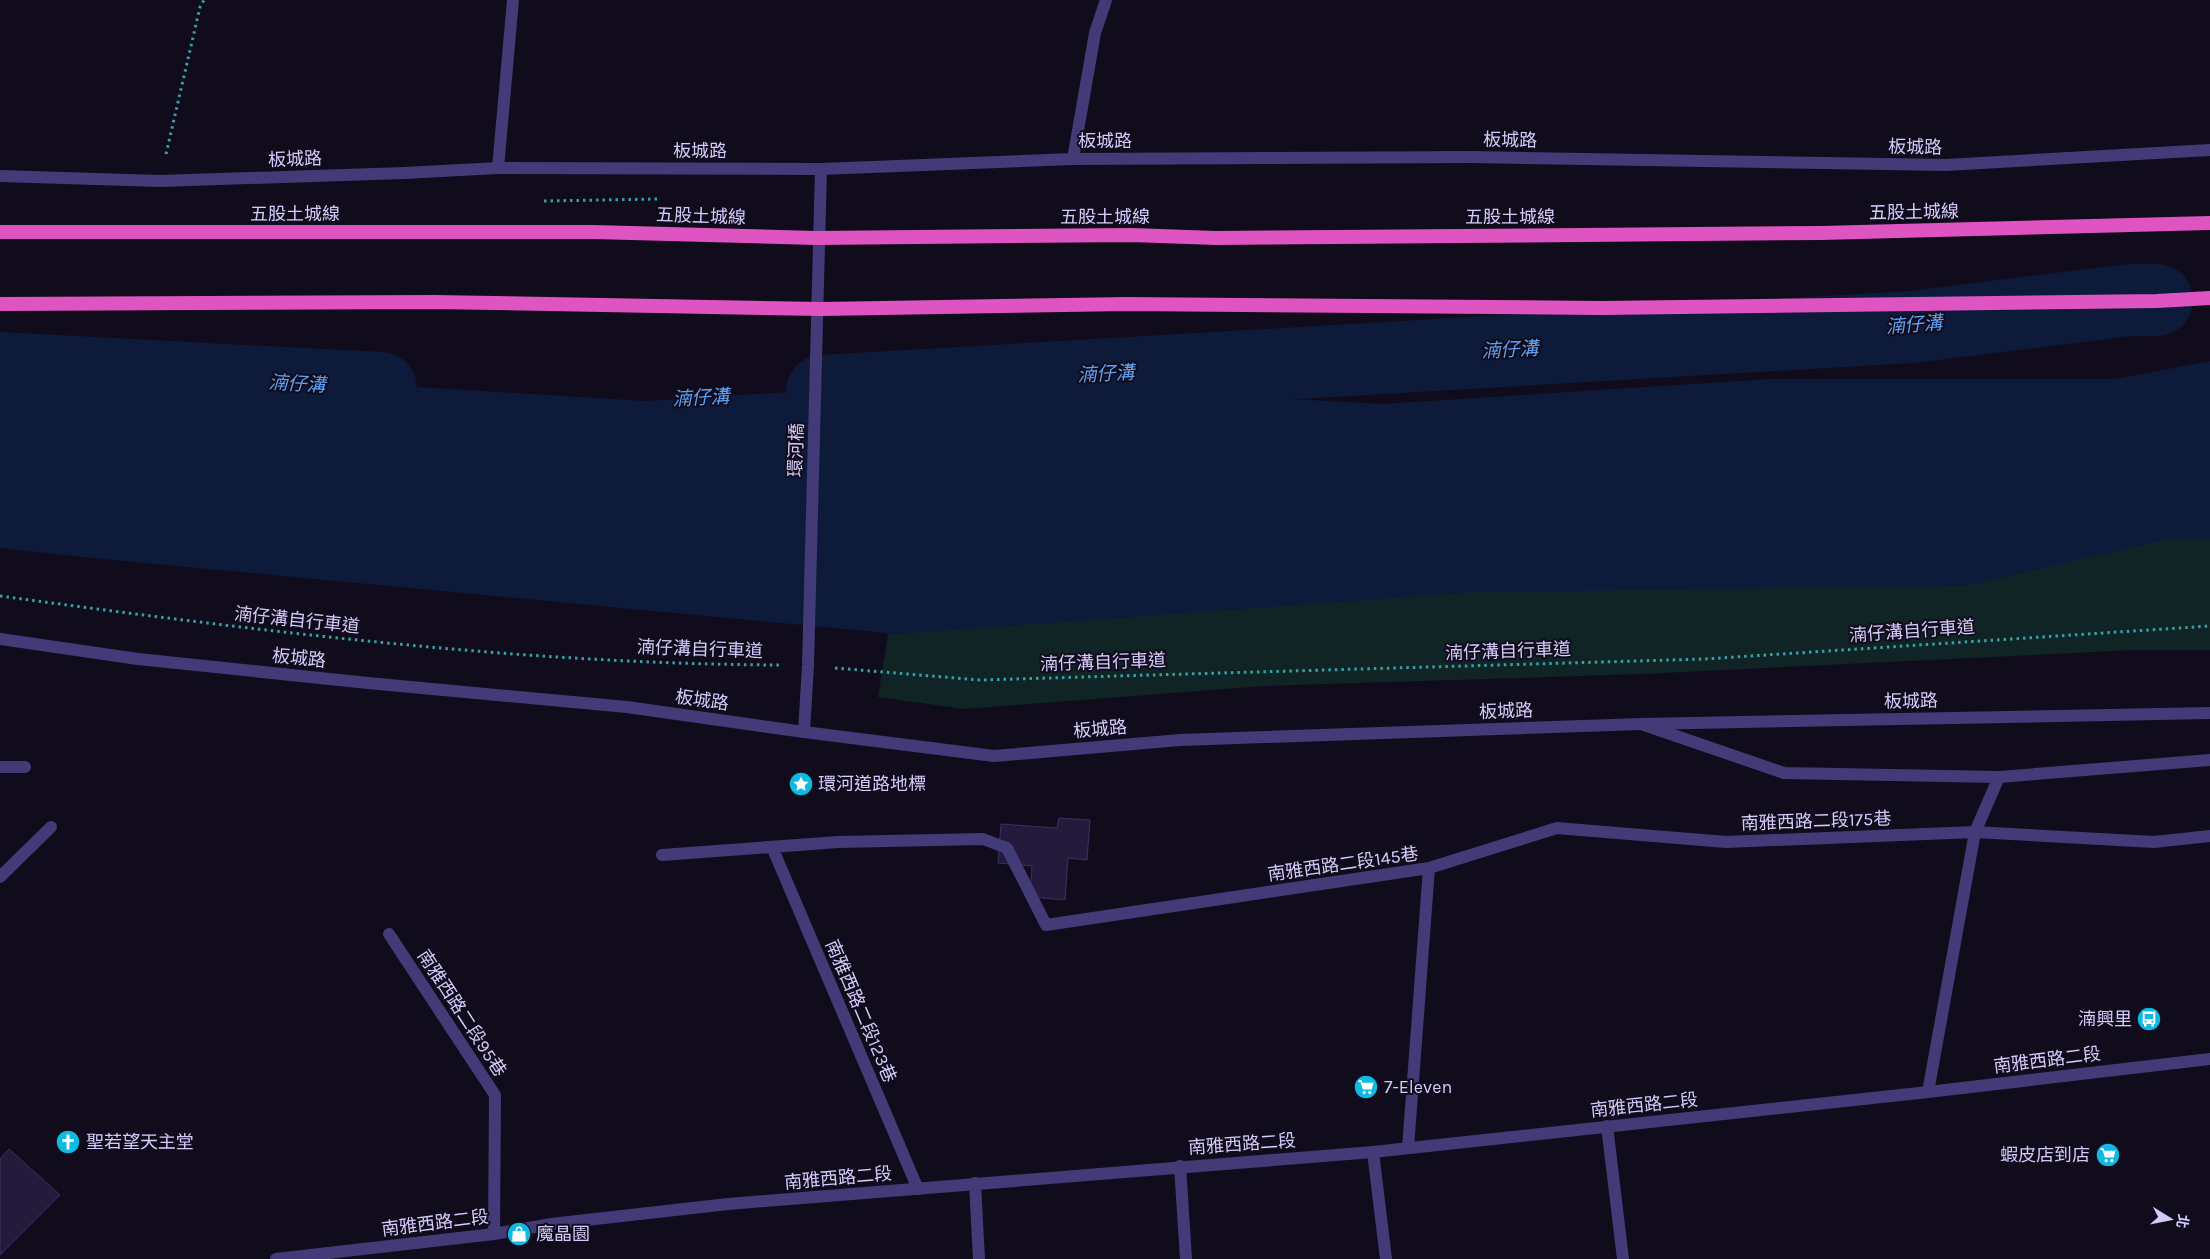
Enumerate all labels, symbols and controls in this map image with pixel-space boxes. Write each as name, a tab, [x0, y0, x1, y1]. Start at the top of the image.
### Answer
street label: 板城路	[1483, 129, 1537, 151]
street label: 板城路	[1078, 130, 1132, 152]
street label: 板城路	[1888, 136, 1942, 158]
street label: 板城路	[673, 140, 727, 162]
street label: 板城路	[268, 147, 322, 171]
street label: 五股土城線	[1869, 200, 1959, 224]
street label: 五股土城線	[250, 203, 340, 225]
street label: 五股土城線	[656, 203, 746, 229]
street label: 五股土城線	[1060, 206, 1150, 228]
street label: 五股土城線	[1465, 206, 1555, 228]
water label: 湳仔溝	[1885, 311, 1946, 338]
water label: 湳仔溝	[1481, 337, 1542, 362]
water label: 湳仔溝	[1077, 361, 1138, 386]
water label: 湳仔溝	[268, 372, 329, 397]
water label: 湳仔溝	[672, 385, 733, 410]
street label: 環河橋	[784, 423, 808, 477]
street label: 湳仔溝自行車道	[233, 602, 361, 638]
street label: 湳仔溝自行車道	[1848, 616, 1976, 646]
street label: 湳仔溝自行車道	[637, 636, 763, 662]
street label: 湳仔溝自行車道	[1445, 638, 1571, 664]
street label: 板城路	[271, 644, 327, 672]
street label: 湳仔溝自行車道	[1040, 649, 1166, 675]
street label: 板城路	[674, 685, 730, 715]
street label: 板城路	[1884, 690, 1938, 712]
street label: 板城路	[1479, 699, 1533, 723]
street label: 板城路	[1072, 716, 1128, 742]
place icon: 環河道路地標	[788, 771, 814, 797]
place label: 環河道路地標	[818, 773, 926, 795]
street label: 南雅西路二段175巷	[1740, 807, 1892, 835]
street label: 南雅西路二段145巷	[1266, 843, 1420, 885]
street label: 南雅西路二段123巷	[821, 936, 901, 1086]
street label: 南雅西路二段95巷	[413, 946, 511, 1080]
bus stop icon: 湳興里	[2136, 1006, 2162, 1032]
place label: 湳興里	[2078, 1008, 2132, 1030]
street label: 南雅西路二段	[1992, 1043, 2102, 1077]
supermarket icon: 7-Eleven	[1353, 1074, 1379, 1100]
place label: 7-Eleven	[1384, 1076, 1452, 1098]
street label: 南雅西路二段	[1589, 1088, 1699, 1122]
church icon: 聖若望天主堂	[55, 1129, 81, 1155]
street label: 南雅西路二段	[1187, 1129, 1297, 1159]
place label: 聖若望天主堂	[86, 1131, 194, 1153]
supermarket icon: 蝦皮店到店	[2095, 1142, 2121, 1168]
place label: 蝦皮店到店	[2000, 1144, 2090, 1166]
street label: 南雅西路二段	[783, 1162, 893, 1194]
north arrow	[2145, 1194, 2195, 1244]
street label: 南雅西路二段	[380, 1206, 490, 1240]
text: 北	[2173, 1213, 2192, 1230]
shop icon: 魔晶園	[506, 1221, 532, 1247]
place label: 魔晶園	[536, 1223, 590, 1245]

